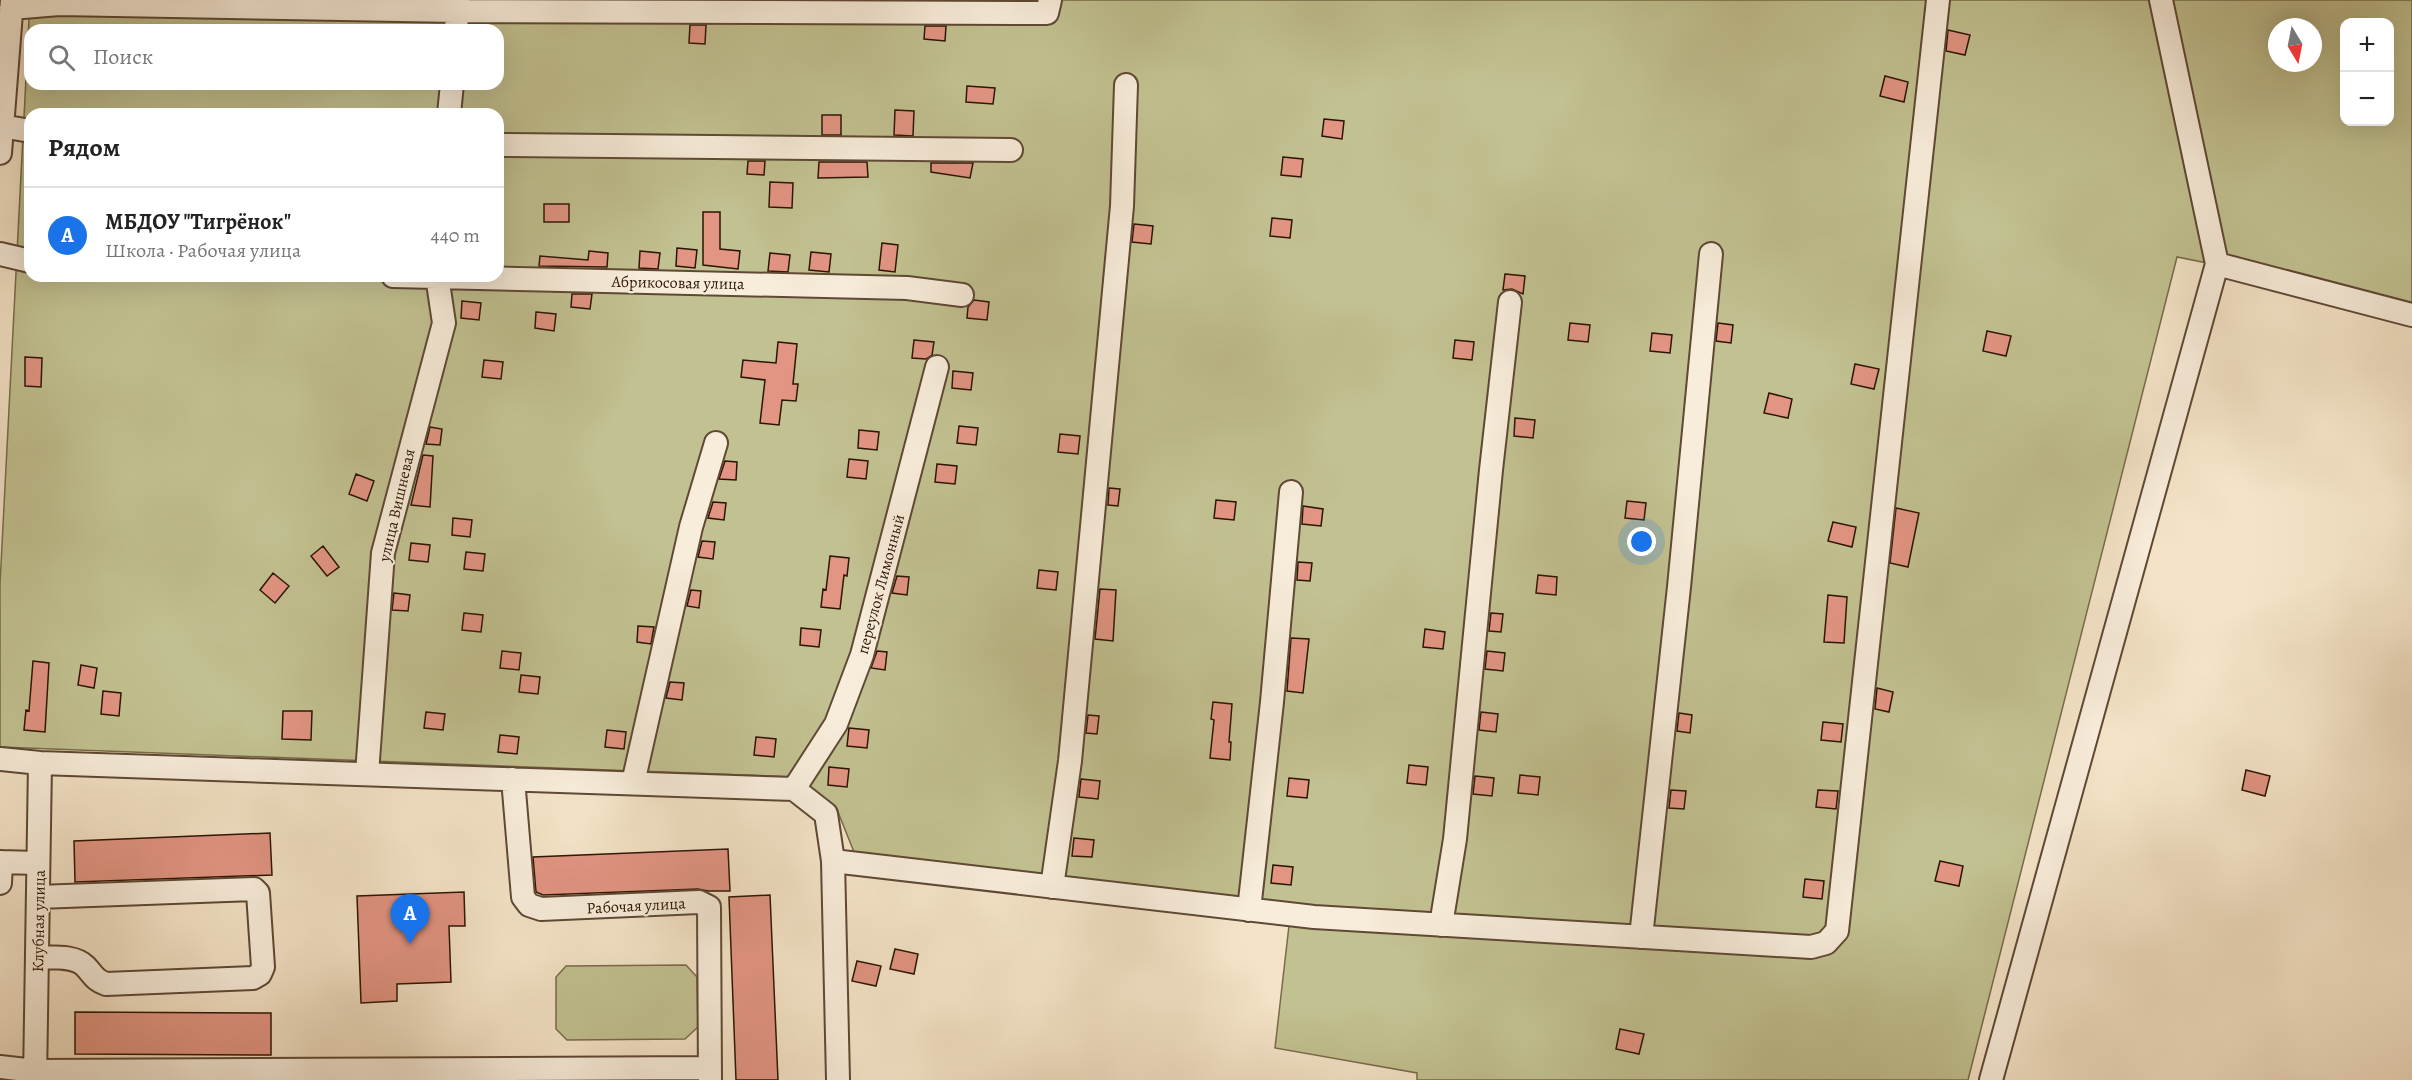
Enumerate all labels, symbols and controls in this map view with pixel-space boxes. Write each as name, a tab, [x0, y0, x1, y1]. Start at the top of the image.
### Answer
north arrow	[2268, 18, 2322, 72]
map controls	[2340, 18, 2394, 126]
button: +	[2340, 18, 2394, 72]
search box	[24, 24, 504, 90]
icon: search	[45, 41, 78, 74]
text: Поиск	[93, 42, 153, 72]
button: −	[2340, 72, 2394, 126]
text: Рядом	[48, 130, 120, 165]
text: МБДОУ "Тигрёнок"	[105, 207, 291, 237]
text: A	[61, 222, 74, 249]
text: 440 m	[431, 222, 480, 249]
text: Школа · Рабочая улица	[105, 237, 301, 264]
street label: Абрикосовая улица	[610, 271, 745, 295]
street label: улица Вишневая	[373, 446, 421, 565]
street label: переулок Лимонный	[852, 512, 910, 657]
your location	[1627, 527, 1656, 556]
street label: Клубная улица	[27, 869, 51, 972]
street label: Рабочая улица	[586, 892, 687, 920]
pin: A	[390, 894, 430, 944]

